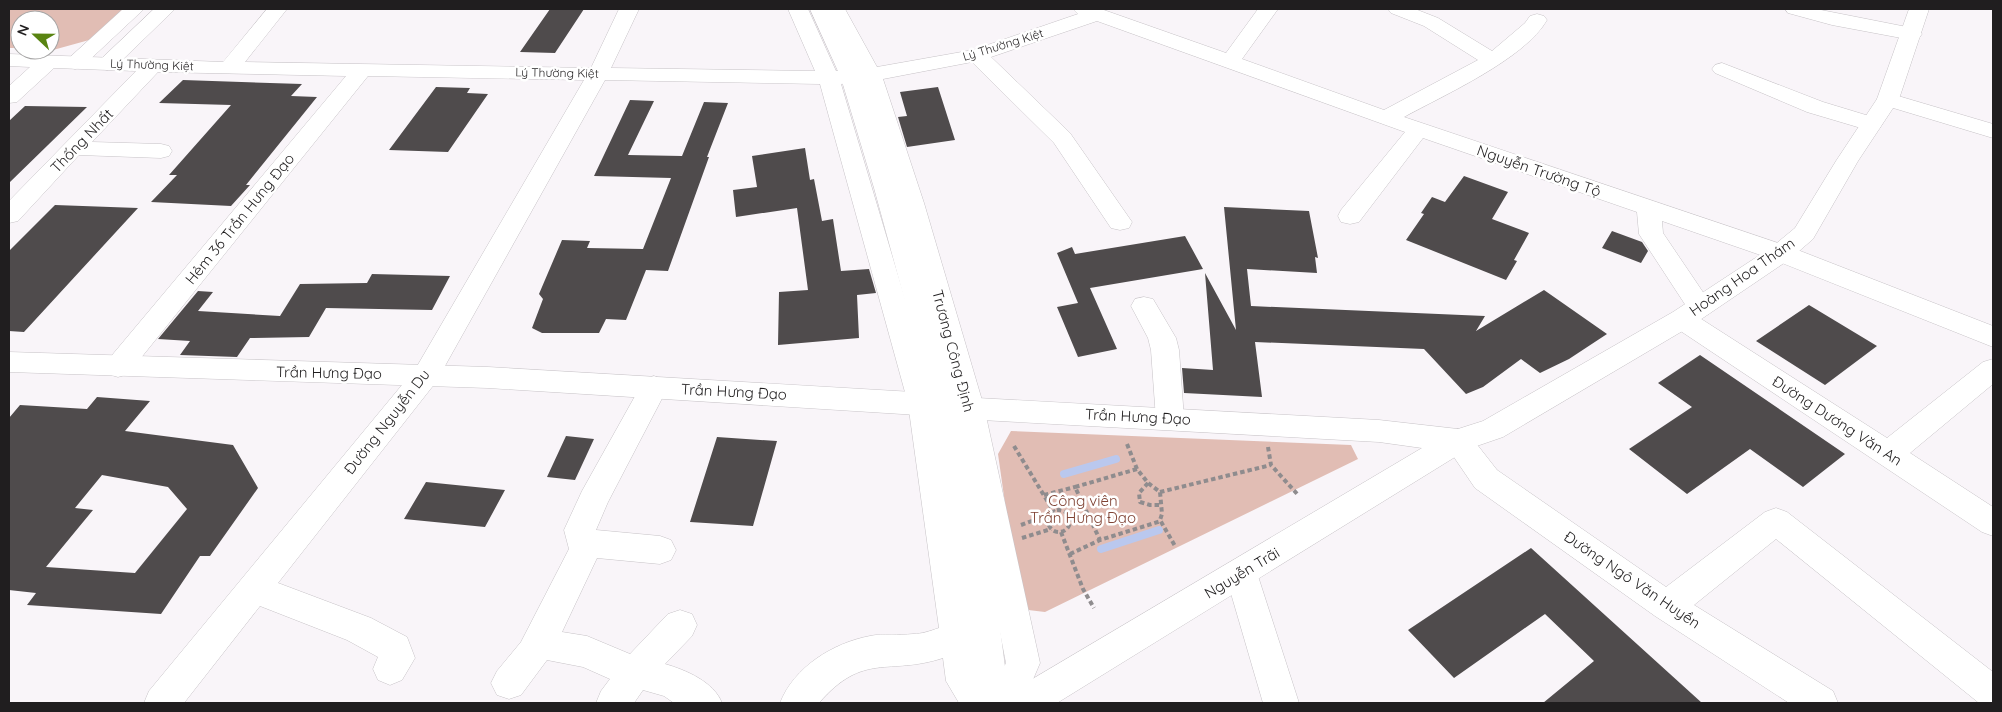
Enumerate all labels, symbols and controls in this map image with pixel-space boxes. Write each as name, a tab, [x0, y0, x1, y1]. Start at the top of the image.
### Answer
north arrow	[10, 10, 60, 60]
text: N	[13, 22, 33, 38]
street label: Lý Thường Kiệt	[961, 25, 1045, 64]
street label: Lý Thường Kiệt	[110, 56, 194, 73]
street label: Lý Thường Kiệt	[515, 64, 599, 81]
street label: Thống Nhất	[46, 104, 117, 177]
street label: Nguyễn Trường Tộ	[1475, 140, 1604, 201]
street label: Hẻm 36 Trần Hưng Đạo	[181, 149, 298, 288]
street label: Hoàng Hoa Thám	[1685, 233, 1798, 320]
street label: Trương Công Định	[928, 288, 979, 414]
street label: Trần Hưng Đạo	[276, 362, 382, 383]
street label: Đường Nguyễn Du	[340, 365, 434, 478]
street label: Đường Dương Văn An	[1769, 371, 1906, 470]
street label: Trần Hưng Đạo	[681, 379, 787, 404]
street label: Trần Hưng Đạo	[1085, 404, 1191, 429]
park label: Công viên Trần Hưng Đạo	[1030, 491, 1136, 527]
street label: Đường Ngô Văn Huyền	[1560, 527, 1704, 632]
street label: Nguyễn Trãi	[1201, 543, 1283, 602]

